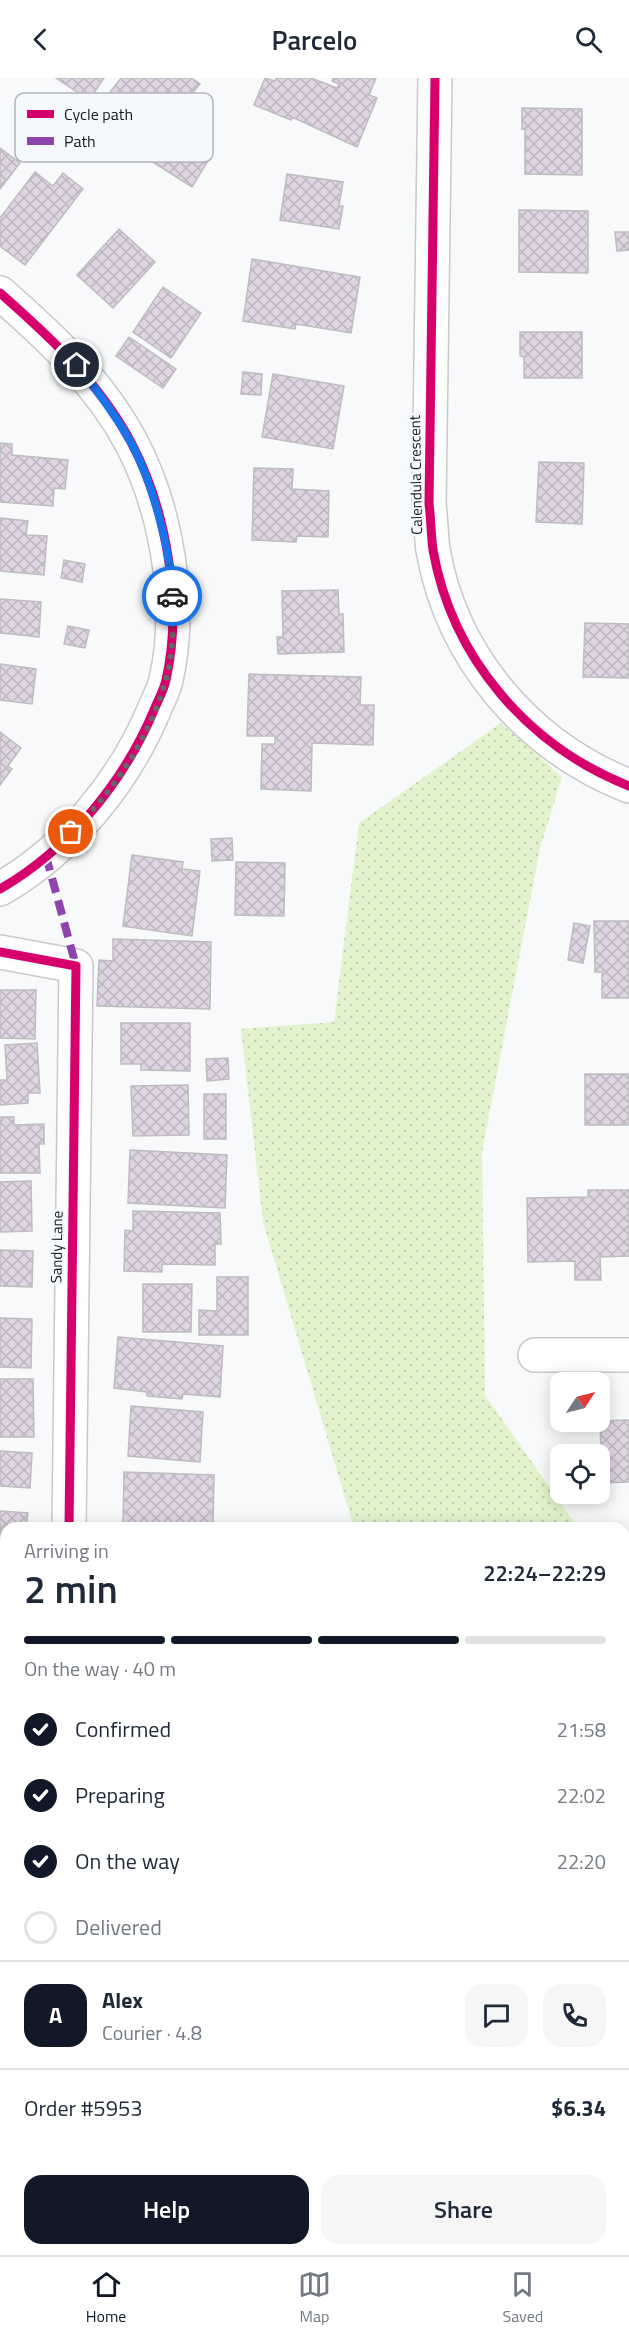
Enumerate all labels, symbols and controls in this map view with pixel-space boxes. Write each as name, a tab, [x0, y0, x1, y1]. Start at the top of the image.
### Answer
text: Parcelo	[272, 19, 357, 60]
icon: back	[24, 23, 57, 56]
icon: search	[572, 23, 605, 56]
legend	[15, 93, 213, 162]
text: Cycle path	[64, 102, 133, 126]
text: Path	[64, 129, 96, 153]
pin	[51, 339, 102, 390]
icon: home	[60, 348, 93, 381]
street label: Calendula Crescent	[403, 414, 428, 535]
courier	[142, 566, 202, 626]
icon: car	[156, 580, 189, 613]
pin	[45, 806, 96, 857]
icon: bag	[54, 815, 87, 848]
street label: Sandy Lane	[44, 1211, 69, 1283]
north arrow	[550, 1372, 610, 1432]
map controls	[550, 1372, 610, 1504]
button: locate	[550, 1444, 610, 1504]
text: Arriving in	[24, 1535, 109, 1566]
text: 22:24–22:29	[483, 1556, 606, 1590]
text: 2 min	[24, 1559, 118, 1618]
text: On the way · 40 m	[24, 1653, 176, 1684]
text: Confirmed	[75, 1712, 171, 1746]
icon: check	[24, 1713, 57, 1746]
text: 21:58	[557, 1714, 606, 1745]
text: Preparing	[75, 1778, 165, 1812]
icon: check	[24, 1779, 57, 1812]
text: 22:02	[557, 1780, 606, 1811]
text: On the way	[75, 1844, 180, 1878]
icon: check	[24, 1845, 57, 1878]
text: 22:20	[557, 1846, 606, 1877]
text: Delivered	[75, 1910, 162, 1944]
text: Alex	[102, 1983, 143, 2017]
button: chat	[465, 1984, 528, 2047]
button: phone	[543, 1984, 606, 2047]
text: A	[49, 1998, 62, 2032]
text: Courier · 4.8	[102, 2017, 202, 2048]
text: Order #5953	[24, 2091, 143, 2125]
text: $6.34	[551, 2091, 606, 2125]
button: Help	[24, 2175, 309, 2244]
button: Share	[321, 2175, 606, 2244]
tab: Home	[86, 2268, 126, 2328]
tab: Map	[298, 2268, 331, 2328]
tab: Saved	[502, 2268, 543, 2328]

